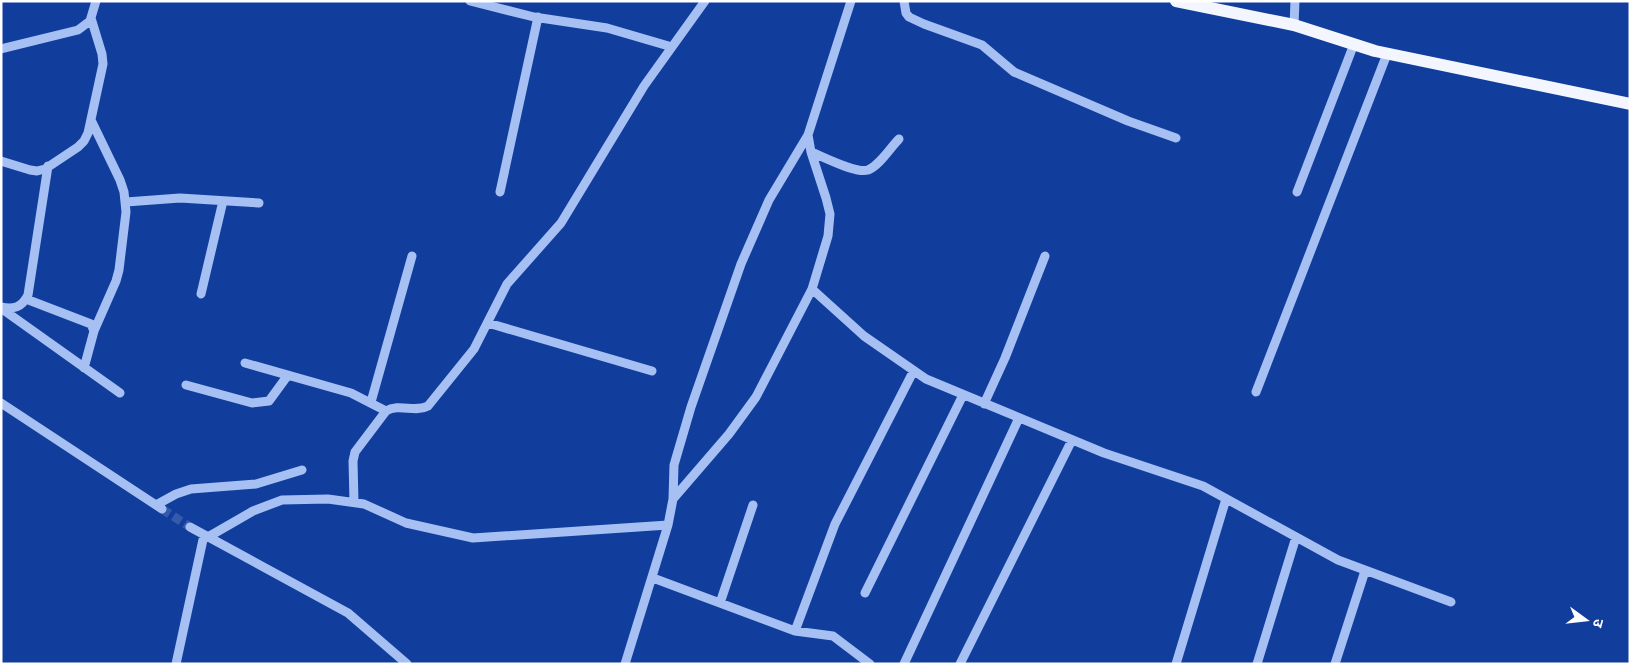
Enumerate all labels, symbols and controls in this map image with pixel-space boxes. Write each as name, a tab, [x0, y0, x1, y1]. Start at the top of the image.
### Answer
north arrow	[1561, 595, 1611, 645]
text: उ	[1589, 617, 1608, 630]

